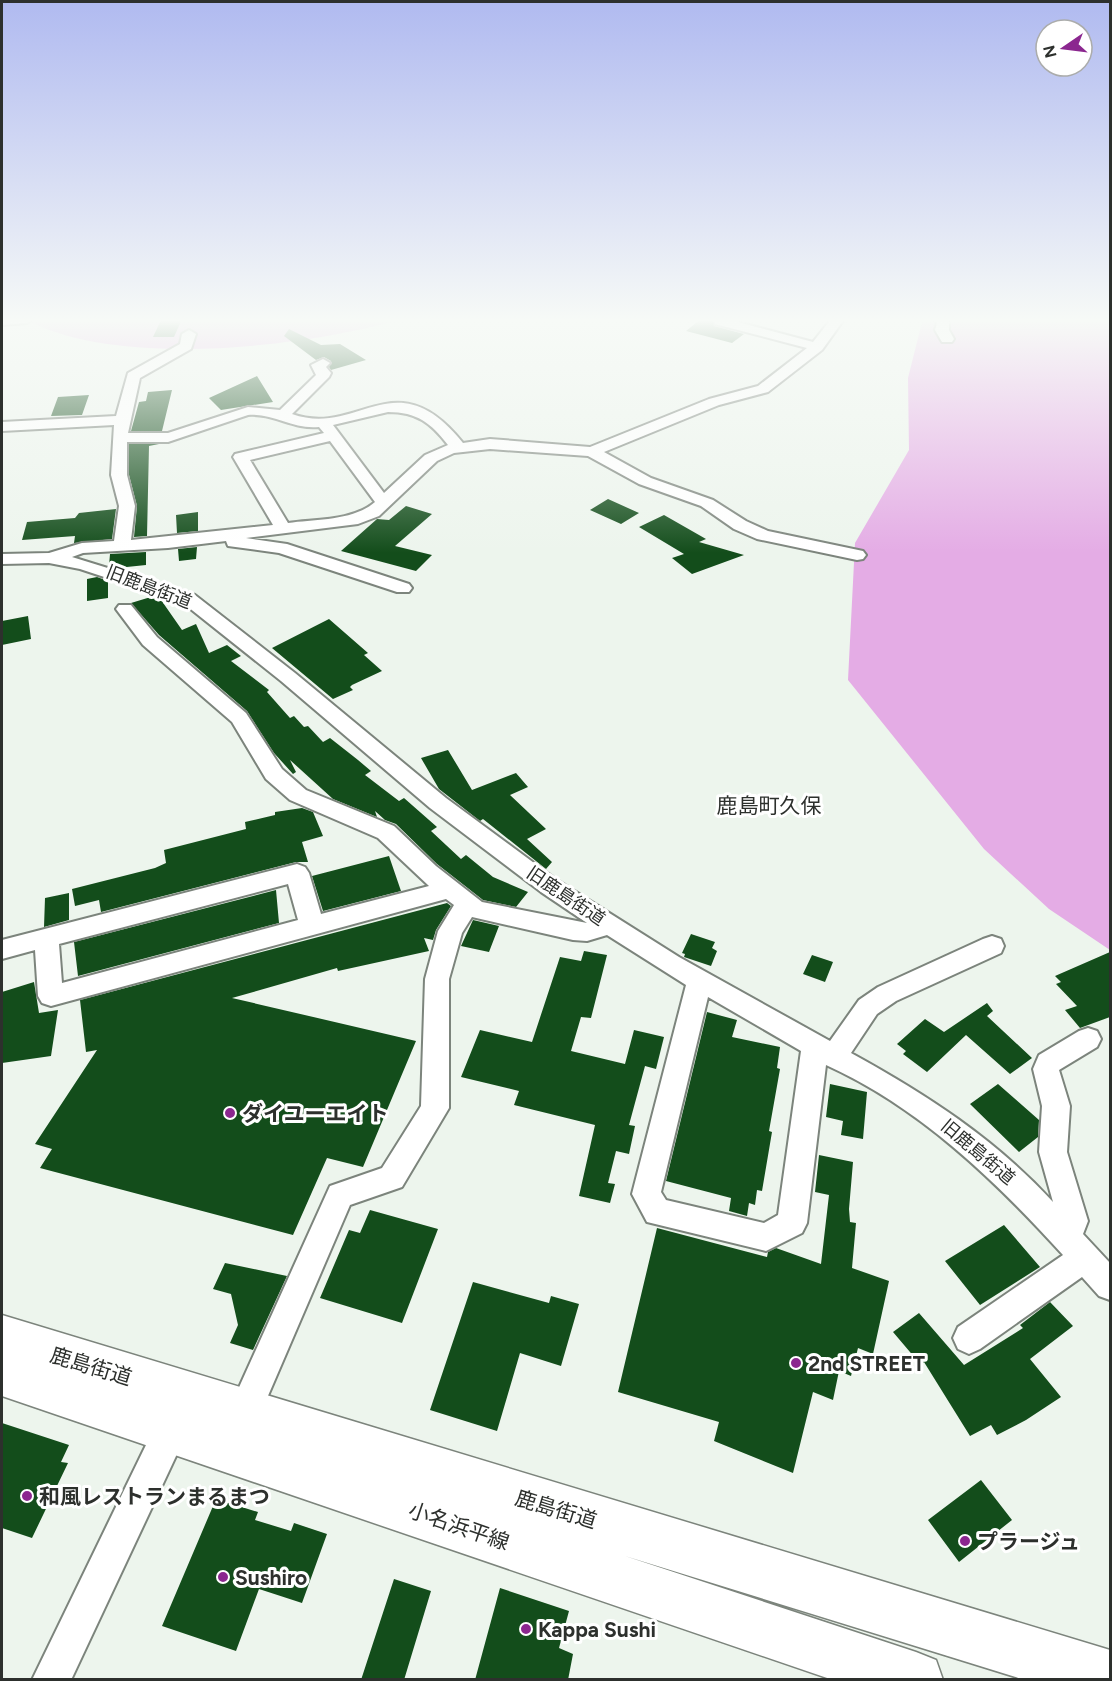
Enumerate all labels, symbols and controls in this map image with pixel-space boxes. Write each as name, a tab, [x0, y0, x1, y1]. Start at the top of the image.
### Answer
north arrow	[1034, 18, 1094, 78]
text: N	[1039, 43, 1061, 60]
street label: 旧鹿島街道	[103, 561, 195, 613]
district label: 鹿島町久保	[717, 793, 822, 818]
street label: 旧鹿島街道	[523, 862, 609, 930]
place label: ダイユーエイト	[242, 1101, 389, 1126]
marker: ダイユーエイト	[223, 1106, 237, 1120]
street label: 旧鹿島街道	[936, 1115, 1020, 1189]
street label: 鹿島街道	[47, 1342, 135, 1390]
place label: 2nd STREET	[808, 1351, 925, 1376]
marker: 2nd STREET	[789, 1356, 803, 1370]
place label: 和風レストランまるまつ	[39, 1484, 270, 1509]
street label: 鹿島街道	[512, 1485, 600, 1533]
marker: 和風レストランまるまつ	[20, 1489, 34, 1503]
street label: 小名浜平線	[405, 1497, 513, 1555]
place label: プラージュ	[977, 1529, 1080, 1554]
marker: プラージュ	[958, 1534, 972, 1548]
place label: Sushiro	[235, 1565, 307, 1590]
marker: Sushiro	[216, 1570, 230, 1584]
place label: Kappa Sushi	[538, 1617, 656, 1642]
marker: Kappa Sushi	[519, 1622, 533, 1636]

